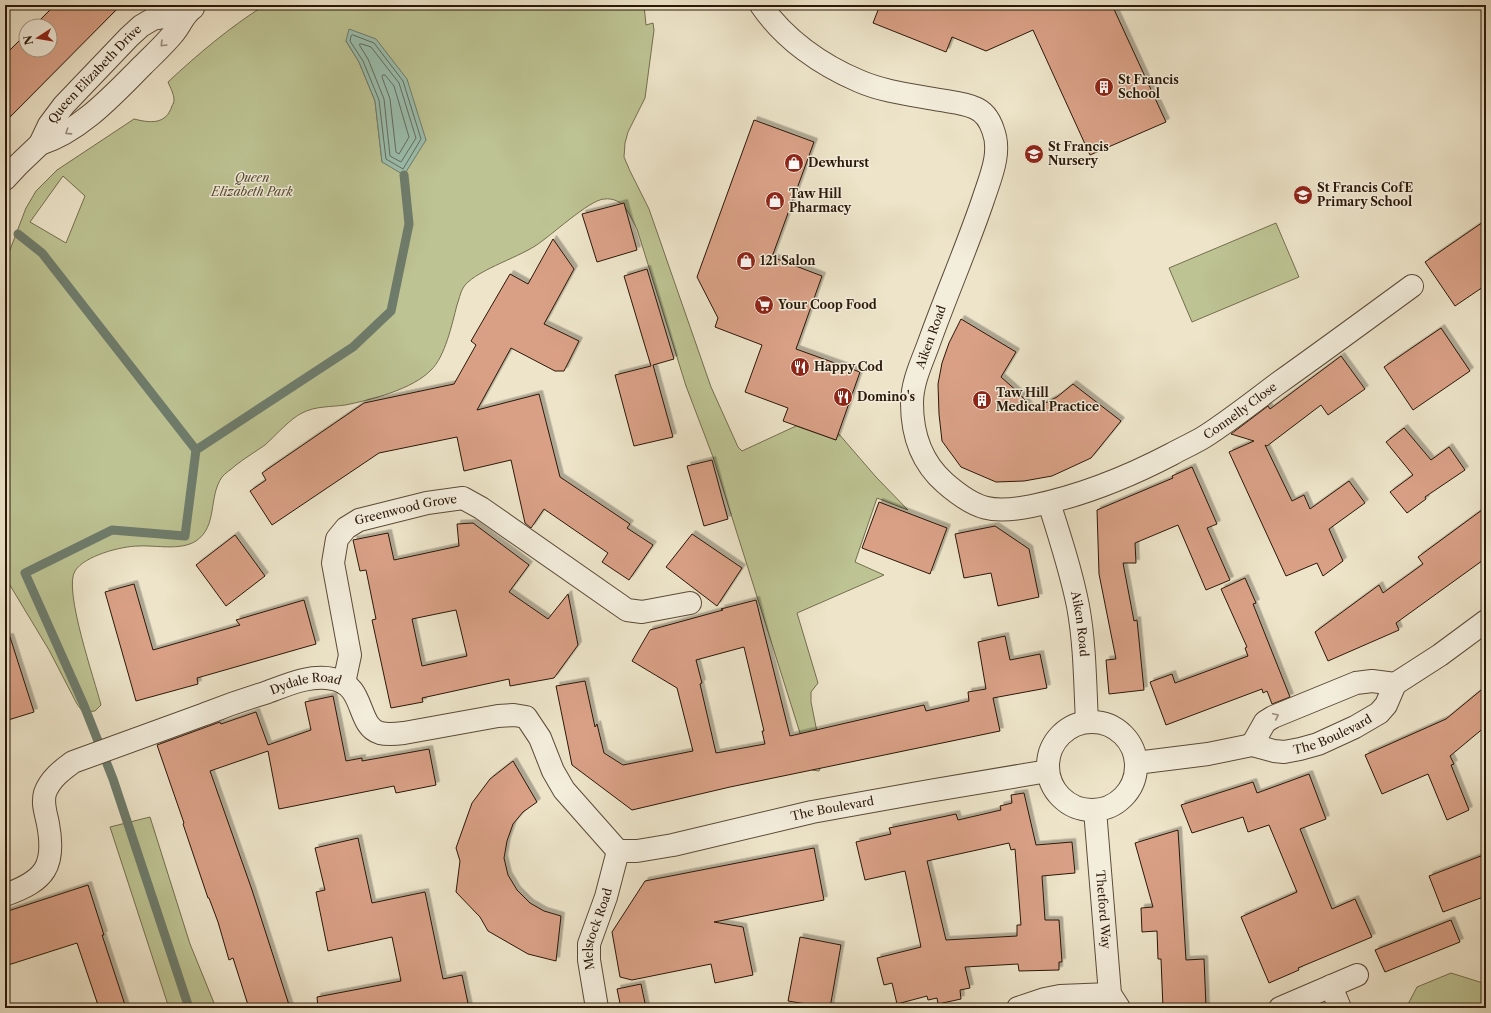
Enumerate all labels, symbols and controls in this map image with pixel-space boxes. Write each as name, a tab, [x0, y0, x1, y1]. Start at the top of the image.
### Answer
north arrow	[18, 18, 58, 58]
street label: Queen Elizabeth Drive	[45, 21, 144, 126]
text: N	[20, 34, 36, 46]
one-way arrow	[160, 39, 168, 47]
place label: St Francis School	[1118, 72, 1179, 101]
building icon: St Francis School	[1093, 76, 1115, 98]
one-way arrow	[65, 127, 72, 134]
place label: St Francis Nursery	[1048, 139, 1109, 168]
school or university icon: St Francis Nursery	[1023, 143, 1045, 165]
shop icon: Dewhurst	[783, 152, 805, 174]
place label: Dewhurst	[808, 155, 869, 170]
park label: Queen Elizabeth Park	[210, 170, 293, 199]
place label: St Francis CofE Primary School	[1317, 180, 1413, 209]
school or university icon: St Francis CofE Primary School	[1292, 184, 1314, 206]
place label: Taw Hill Pharmacy	[789, 186, 852, 215]
shop icon: Taw Hill Pharmacy	[764, 190, 786, 212]
shop icon: 121 Salon	[735, 250, 757, 272]
place label: 121 Salon	[760, 253, 816, 268]
supermarket icon: Your Coop Food	[753, 294, 775, 316]
place label: Your Coop Food	[777, 297, 877, 312]
street label: Aiken Road	[912, 303, 949, 371]
restaurant icon: Happy Cod	[789, 356, 811, 378]
place label: Happy Cod	[814, 359, 883, 374]
street label: Connelly Close	[1200, 379, 1280, 442]
place label: Taw Hill Medical Practice	[996, 385, 1099, 414]
restaurant icon: Domino's	[832, 386, 854, 408]
place label: Domino's	[857, 389, 915, 404]
building icon: Taw Hill Medical Practice	[971, 389, 993, 411]
street label: Greenwood Grove	[353, 491, 458, 528]
street label: Aiken Road	[1068, 588, 1092, 658]
street label: Dydale Road	[268, 670, 344, 698]
street label: The Boulevard	[1292, 711, 1375, 757]
one-way arrow	[1272, 713, 1280, 721]
street label: The Boulevard	[789, 793, 876, 824]
street label: Thetford Way	[1093, 870, 1114, 950]
street label: Melstock Road	[581, 886, 615, 971]

